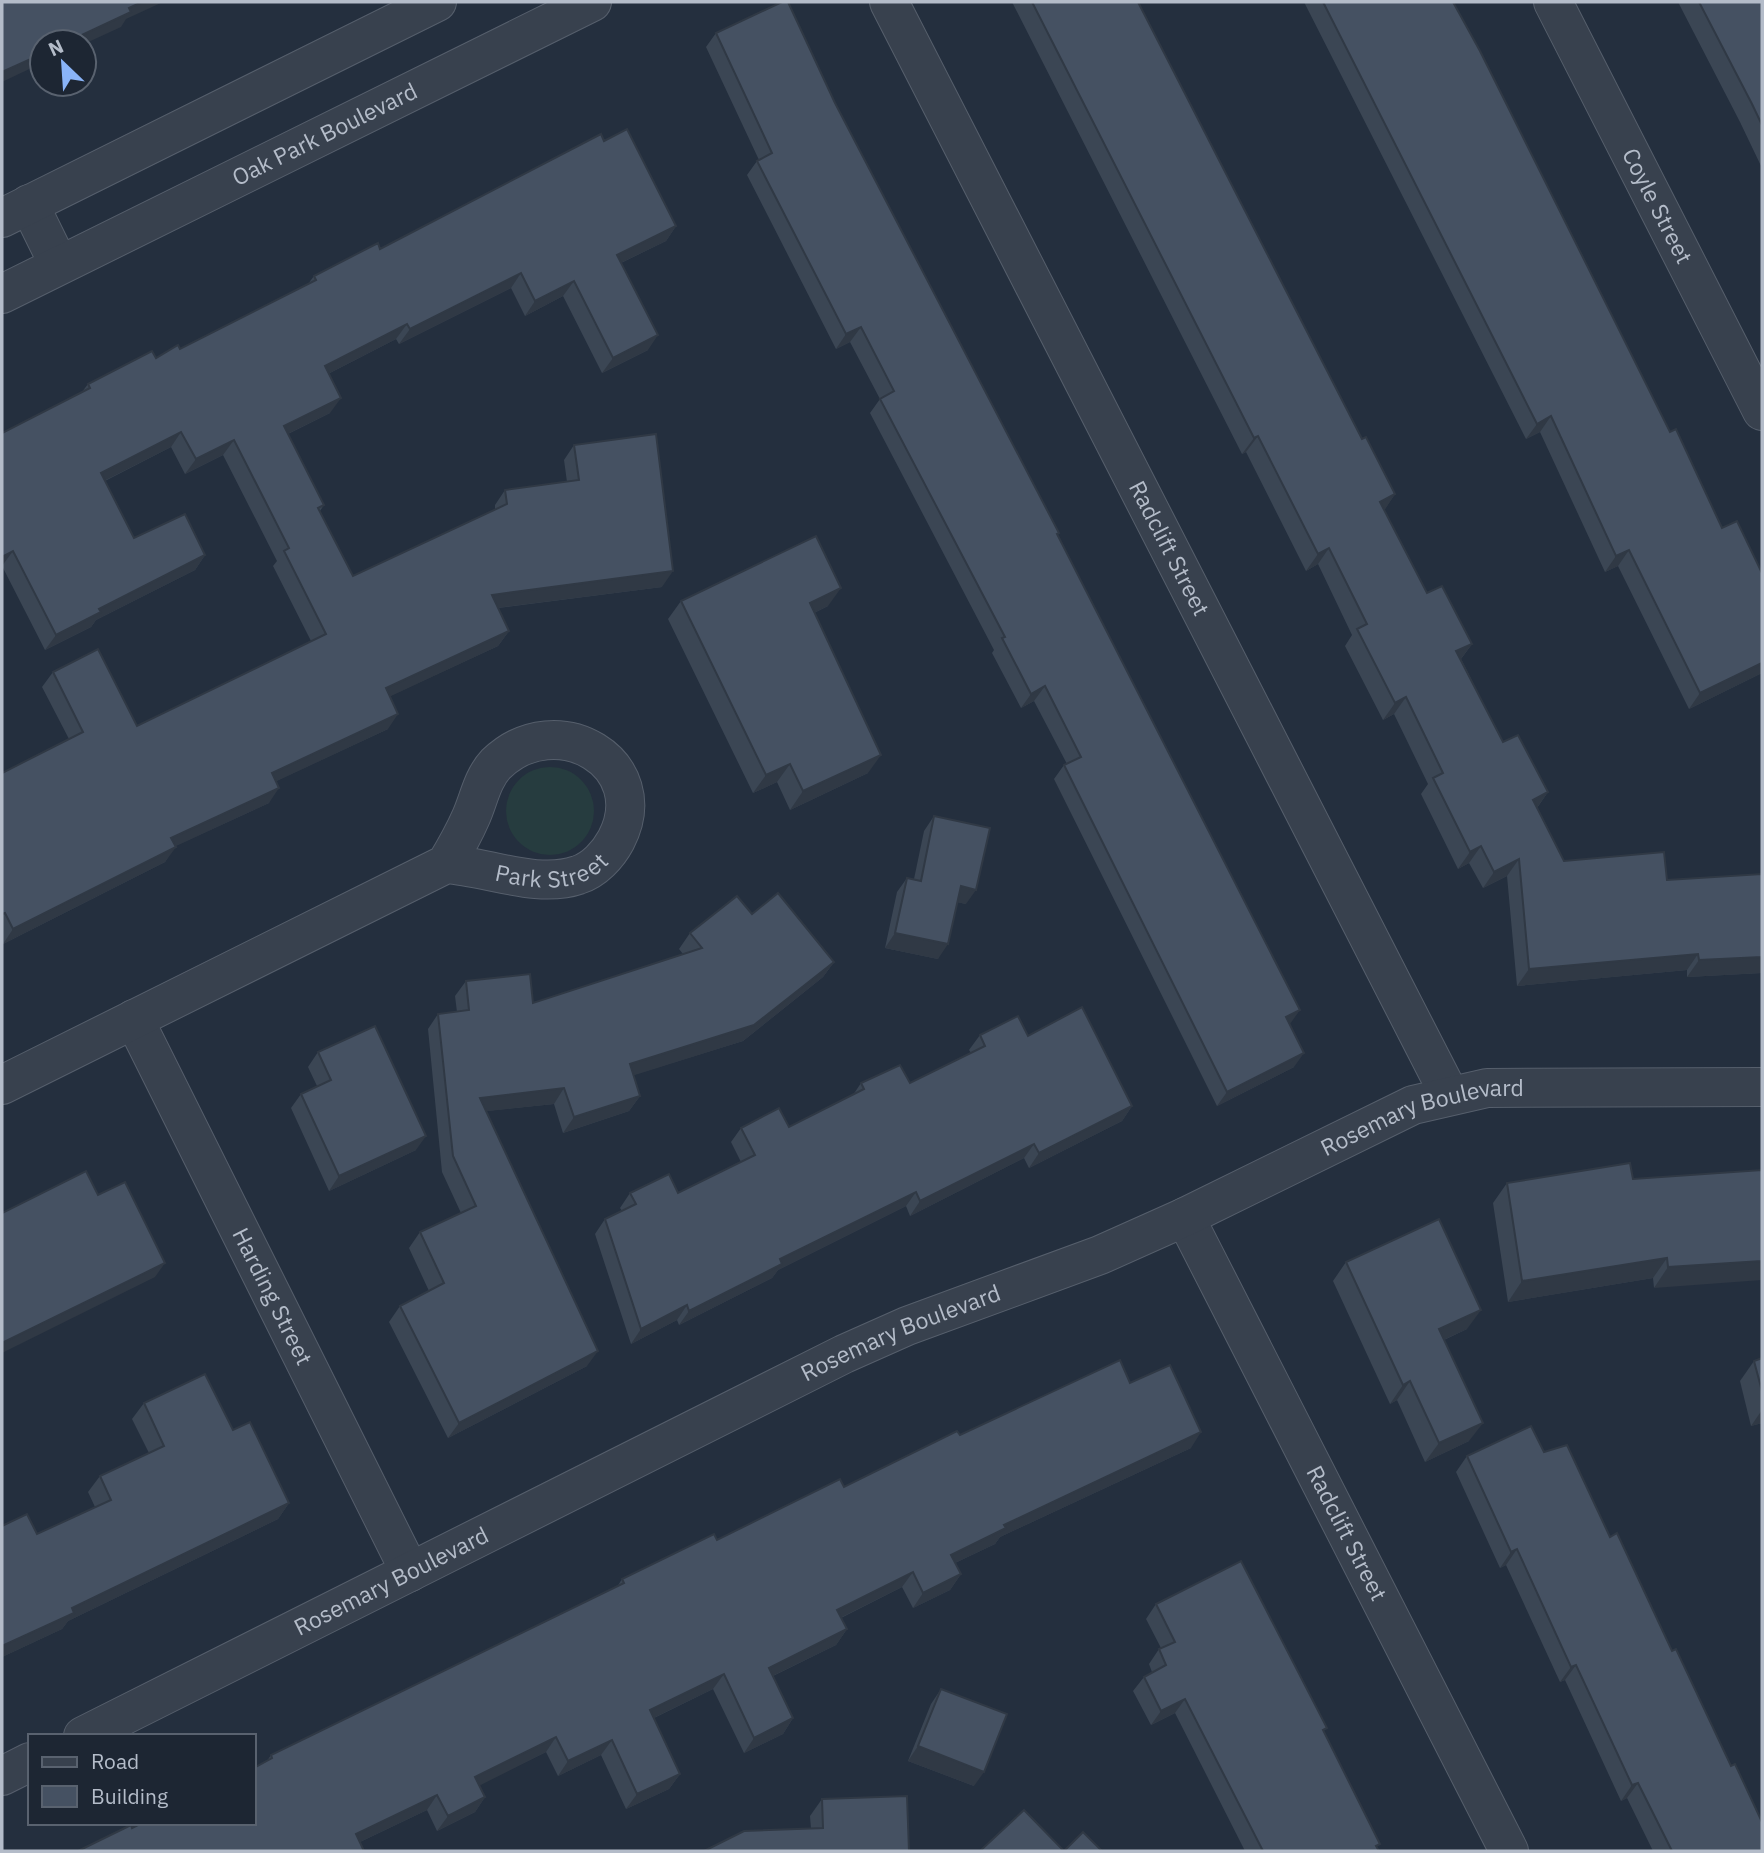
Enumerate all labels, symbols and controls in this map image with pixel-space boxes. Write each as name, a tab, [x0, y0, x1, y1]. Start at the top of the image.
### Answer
north arrow	[28, 28, 98, 98]
text: N	[45, 34, 67, 61]
street label: Oak Park Boulevard	[227, 75, 422, 192]
street label: Coyle Street	[1616, 143, 1700, 268]
street label: Radclift Street	[1123, 475, 1217, 621]
street label: Park Street	[493, 846, 614, 894]
street label: Rosemary Boulevard	[1315, 1072, 1524, 1162]
street label: Harding Street	[226, 1222, 320, 1370]
street label: Rosemary Boulevard	[795, 1277, 1004, 1387]
street label: Radclift Street	[1300, 1460, 1394, 1605]
street label: Rosemary Boulevard	[289, 1519, 493, 1642]
legend	[28, 1734, 256, 1825]
text: Road	[91, 1747, 139, 1775]
text: Building	[91, 1782, 168, 1810]

